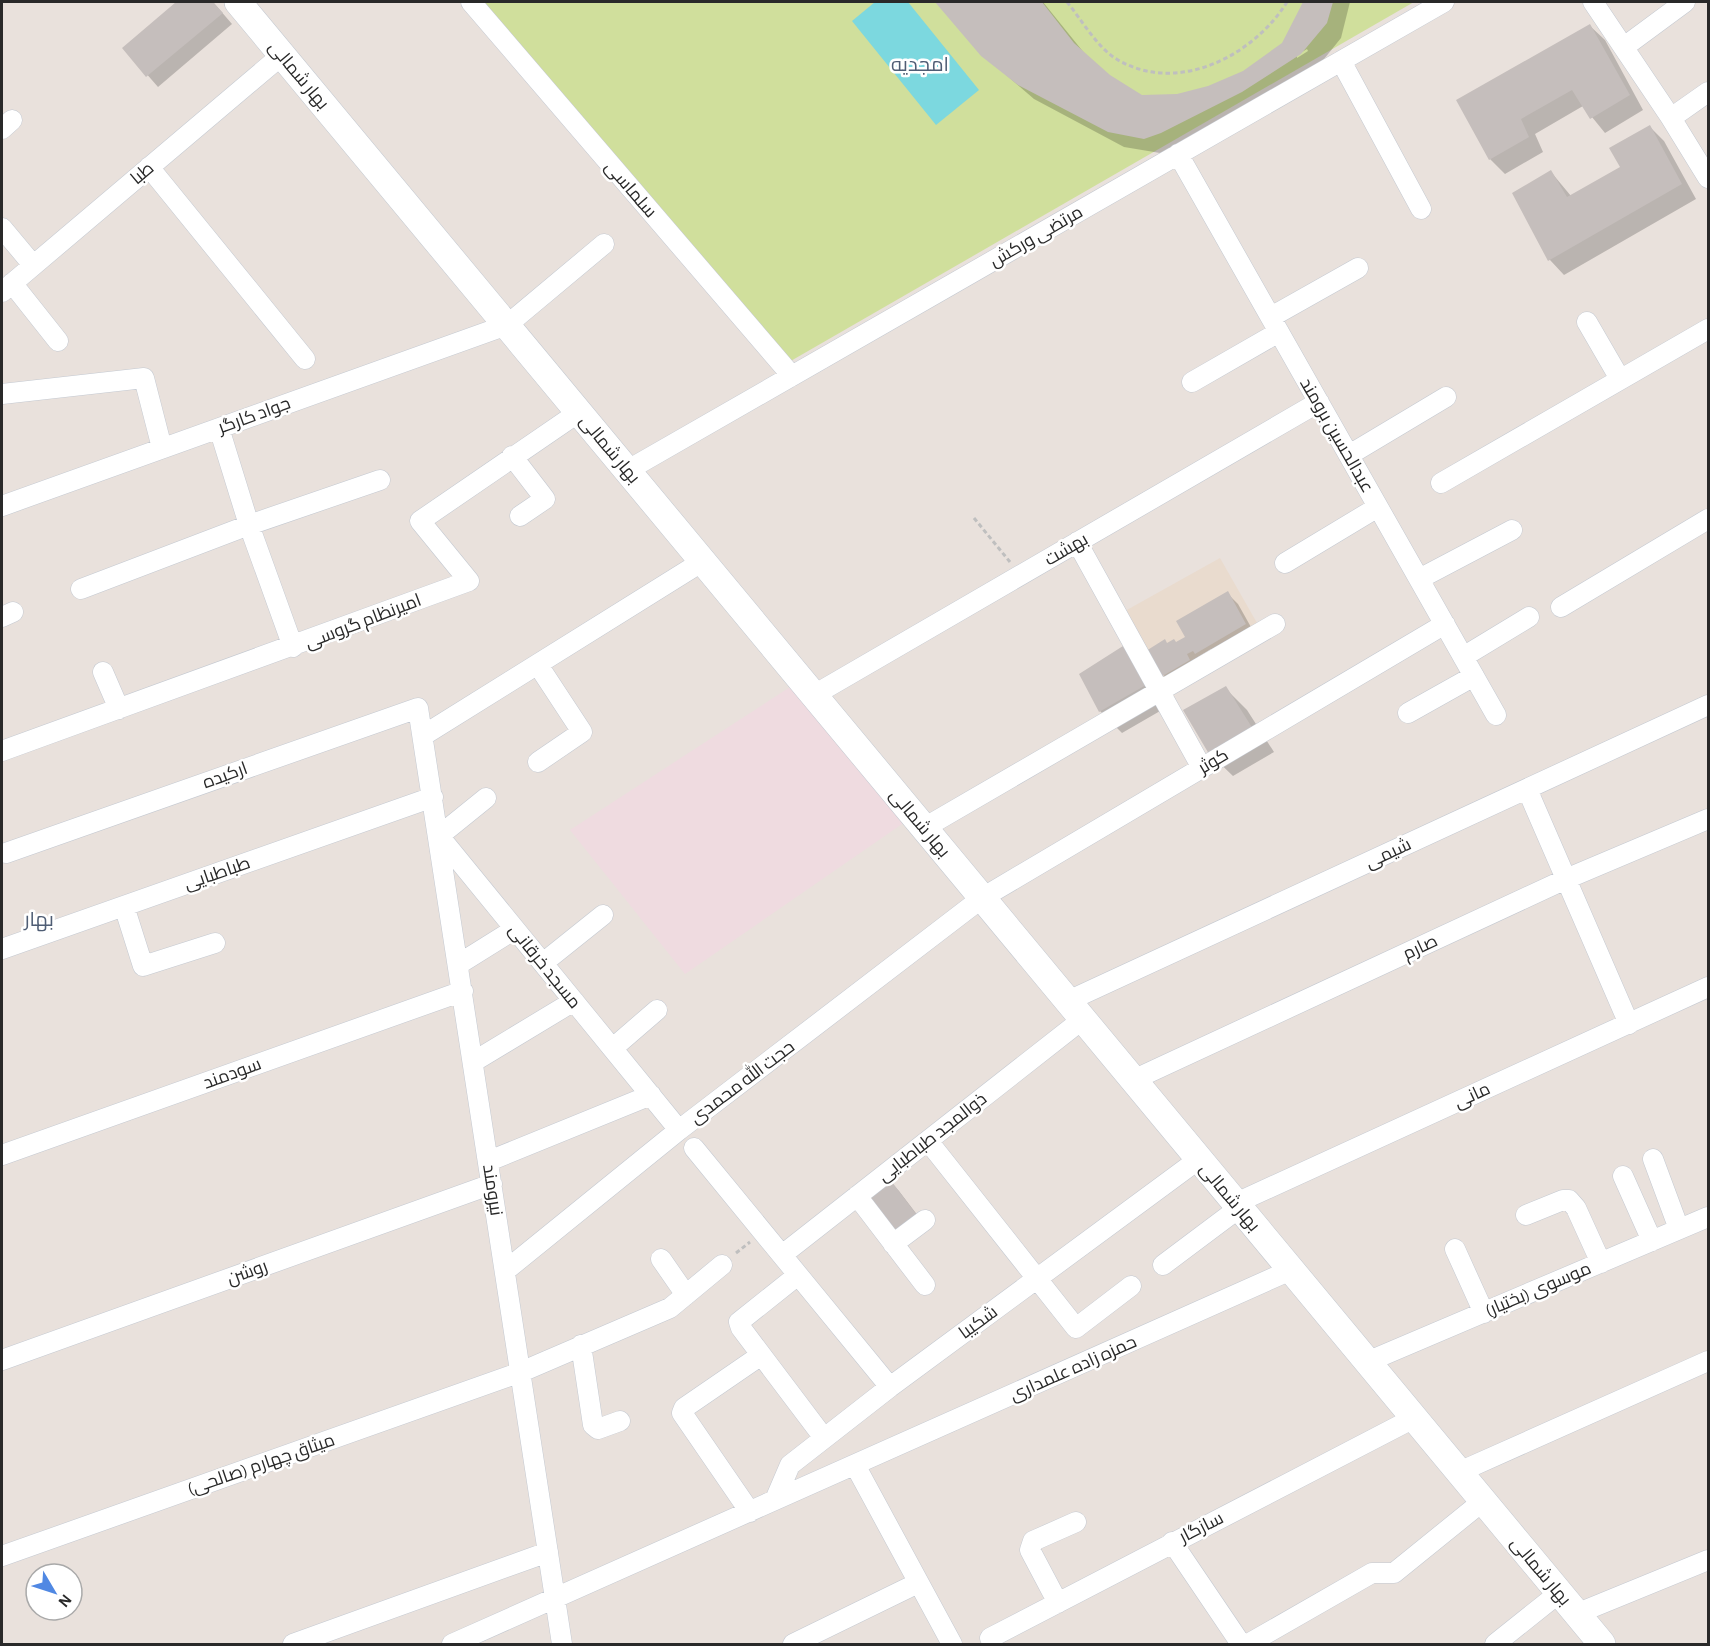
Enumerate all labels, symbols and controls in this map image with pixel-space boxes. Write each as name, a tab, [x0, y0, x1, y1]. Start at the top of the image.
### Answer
street label: بهار شمالی	[264, 37, 333, 114]
district label: امجدیه	[891, 55, 949, 75]
street label: سلماسی	[600, 158, 660, 222]
street label: طبا	[128, 159, 158, 188]
street label: مرتضی ورکش	[986, 202, 1087, 272]
street label: عبدالحسین برومند	[1295, 375, 1376, 496]
street label: جواد کارگر	[215, 395, 293, 439]
street label: بهار شمالی	[575, 411, 644, 488]
street label: بهشت	[1041, 529, 1092, 570]
street label: امیرنظام گروسی	[303, 591, 425, 654]
street label: کوثر	[1194, 745, 1232, 779]
street label: ارکیده	[201, 760, 250, 793]
street label: بهار شمالی	[885, 785, 954, 862]
street label: شیمی	[1362, 835, 1415, 873]
street label: طباطبایی	[182, 854, 253, 895]
district label: بهار	[23, 910, 54, 932]
street label: مسجد خرقانی	[504, 921, 584, 1013]
street label: صارم	[1400, 932, 1441, 965]
street label: حجت الله محمدی	[685, 1035, 799, 1129]
street label: سودمند	[201, 1055, 264, 1094]
street label: مانی	[1452, 1080, 1494, 1113]
street label: ذوالمجد طباطبایی	[875, 1090, 991, 1186]
street label: بهار شمالی	[1195, 1159, 1264, 1236]
street label: نیرومند	[478, 1163, 505, 1217]
street label: روشن	[224, 1256, 270, 1289]
street label: موسوی (بختیار)	[1483, 1259, 1594, 1321]
street label: شکیبا	[955, 1302, 1001, 1343]
street label: حمزه زاده علمداری	[1007, 1333, 1140, 1406]
street label: میثاق چهارم (صالحی)	[185, 1430, 338, 1501]
street label: سازگار	[1175, 1509, 1227, 1548]
street label: بهار شمالی	[1506, 1533, 1575, 1610]
north arrow	[24, 1562, 84, 1622]
text: N	[55, 1591, 75, 1610]

